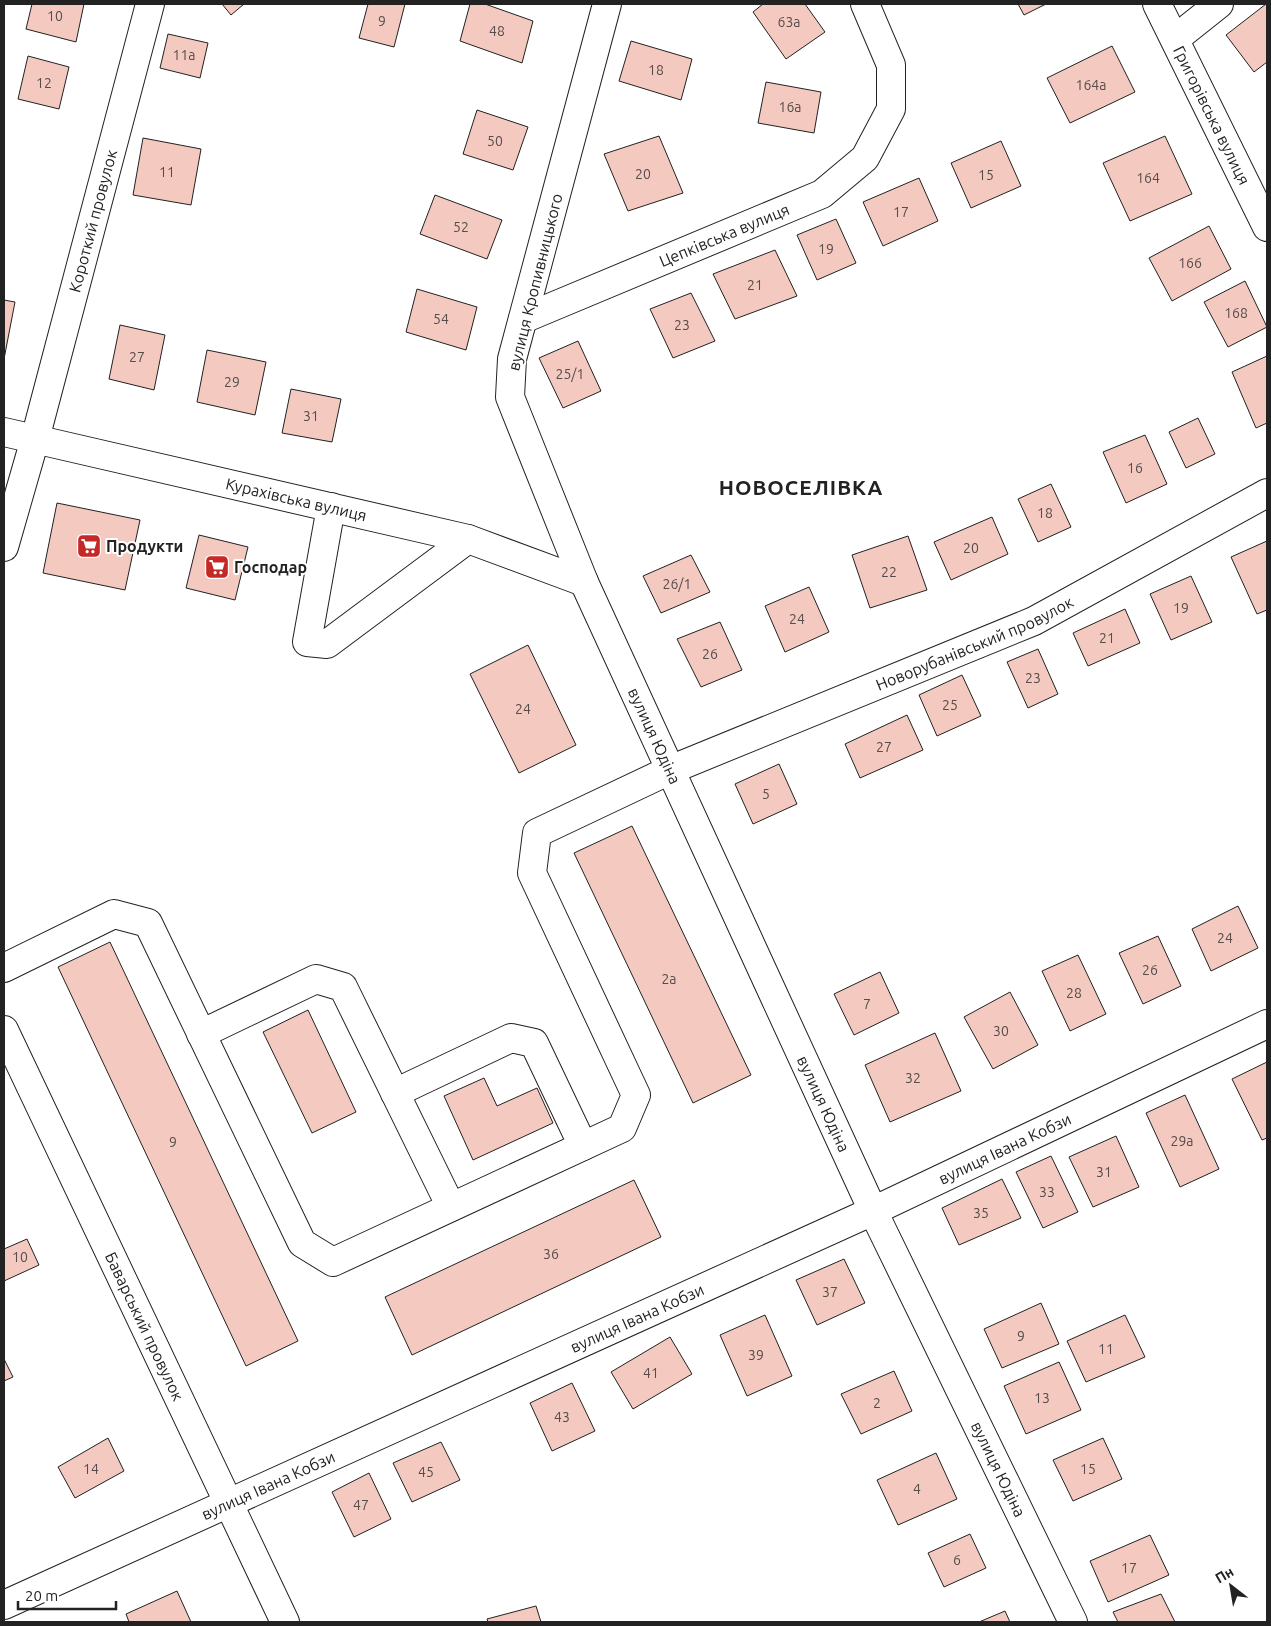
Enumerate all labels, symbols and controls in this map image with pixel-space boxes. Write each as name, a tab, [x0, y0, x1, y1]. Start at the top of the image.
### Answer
house number: 10	[47, 8, 63, 24]
house number: 9	[378, 13, 386, 29]
house number: 63а	[778, 14, 801, 30]
house number: 48	[489, 23, 505, 39]
street label: Григорівська вулиця	[1170, 43, 1254, 188]
house number: 11а	[173, 47, 196, 63]
house number: 18	[648, 62, 664, 78]
house number: 12	[36, 75, 52, 91]
house number: 164а	[1076, 77, 1106, 93]
house number: 16а	[779, 99, 802, 115]
house number: 50	[487, 133, 503, 149]
street label: Короткий провулок	[65, 148, 120, 294]
house number: 11	[159, 164, 175, 180]
house number: 20	[635, 166, 651, 182]
house number: 15	[978, 167, 994, 183]
house number: 164	[1136, 170, 1160, 186]
street label: вулиця Кропивницького	[504, 191, 566, 373]
street label: Цепківська вулиця	[656, 200, 792, 270]
house number: 17	[893, 204, 909, 220]
house number: 52	[453, 219, 469, 235]
house number: 19	[818, 241, 834, 257]
house number: 166	[1178, 255, 1202, 271]
house number: 21	[747, 277, 763, 293]
house number: 168	[1224, 305, 1248, 321]
house number: 54	[433, 311, 449, 327]
house number: 23	[674, 317, 690, 333]
house number: 27	[129, 349, 145, 365]
house number: 25/1	[556, 366, 584, 382]
house number: 29	[224, 374, 240, 390]
house number: 31	[303, 408, 319, 424]
house number: 16	[1127, 460, 1143, 476]
street label: Курахівська вулиця	[224, 474, 369, 524]
district label: НОВОСЕЛІВКА	[719, 475, 883, 499]
house number: 18	[1037, 505, 1053, 521]
supermarket icon: Продукти	[76, 533, 102, 559]
place label: Продукти	[106, 537, 183, 555]
house number: 20	[963, 540, 979, 556]
supermarket icon: Господар	[204, 554, 230, 580]
place label: Господар	[234, 558, 307, 576]
house number: 22	[881, 564, 897, 580]
house number: 26/1	[663, 576, 691, 592]
street label: Новорубанівський провулок	[873, 592, 1076, 694]
house number: 19	[1173, 600, 1189, 616]
house number: 24	[789, 611, 805, 627]
house number: 21	[1099, 630, 1115, 646]
house number: 26	[702, 646, 718, 662]
house number: 23	[1025, 670, 1041, 686]
street label: вулиця Юдіна	[625, 685, 684, 787]
house number: 25	[942, 697, 958, 713]
house number: 24	[515, 701, 531, 717]
house number: 27	[876, 739, 892, 755]
house number: 5	[762, 786, 770, 802]
house number: 24	[1217, 930, 1233, 946]
house number: 26	[1142, 962, 1158, 978]
house number: 2а	[661, 971, 677, 987]
house number: 28	[1066, 985, 1082, 1001]
house number: 7	[863, 996, 871, 1012]
house number: 30	[993, 1023, 1009, 1039]
street label: вулиця Юдіна	[794, 1053, 854, 1155]
house number: 32	[905, 1070, 921, 1086]
street label: вулиця Івана Кобзи	[936, 1109, 1074, 1188]
house number: 29а	[1171, 1133, 1194, 1149]
house number: 9	[169, 1134, 177, 1150]
house number: 31	[1096, 1164, 1112, 1180]
house number: 33	[1039, 1184, 1055, 1200]
house number: 35	[973, 1205, 989, 1221]
house number: 36	[543, 1246, 559, 1262]
house number: 10	[12, 1249, 28, 1265]
street label: Баварський провулок	[102, 1249, 188, 1404]
street label: вулиця Івана Кобзи	[567, 1280, 707, 1356]
house number: 37	[822, 1284, 838, 1300]
house number: 9	[1017, 1328, 1025, 1344]
house number: 11	[1098, 1341, 1114, 1357]
house number: 39	[748, 1347, 764, 1363]
house number: 41	[643, 1365, 659, 1381]
house number: 13	[1034, 1390, 1050, 1406]
house number: 2	[873, 1395, 881, 1411]
house number: 43	[554, 1409, 570, 1425]
street label: вулиця Юдіна	[968, 1418, 1029, 1520]
street label: вулиця Івана Кобзи	[199, 1447, 338, 1523]
house number: 14	[83, 1461, 99, 1477]
house number: 15	[1080, 1461, 1096, 1477]
house number: 45	[418, 1464, 434, 1480]
house number: 4	[913, 1481, 921, 1497]
house number: 47	[353, 1497, 369, 1513]
house number: 6	[953, 1552, 961, 1568]
house number: 17	[1121, 1560, 1137, 1576]
north arrow	[1206, 1561, 1256, 1611]
text: Пн	[1212, 1563, 1236, 1586]
scale bar	[18, 1578, 115, 1610]
text: 20 m	[25, 1587, 58, 1604]

